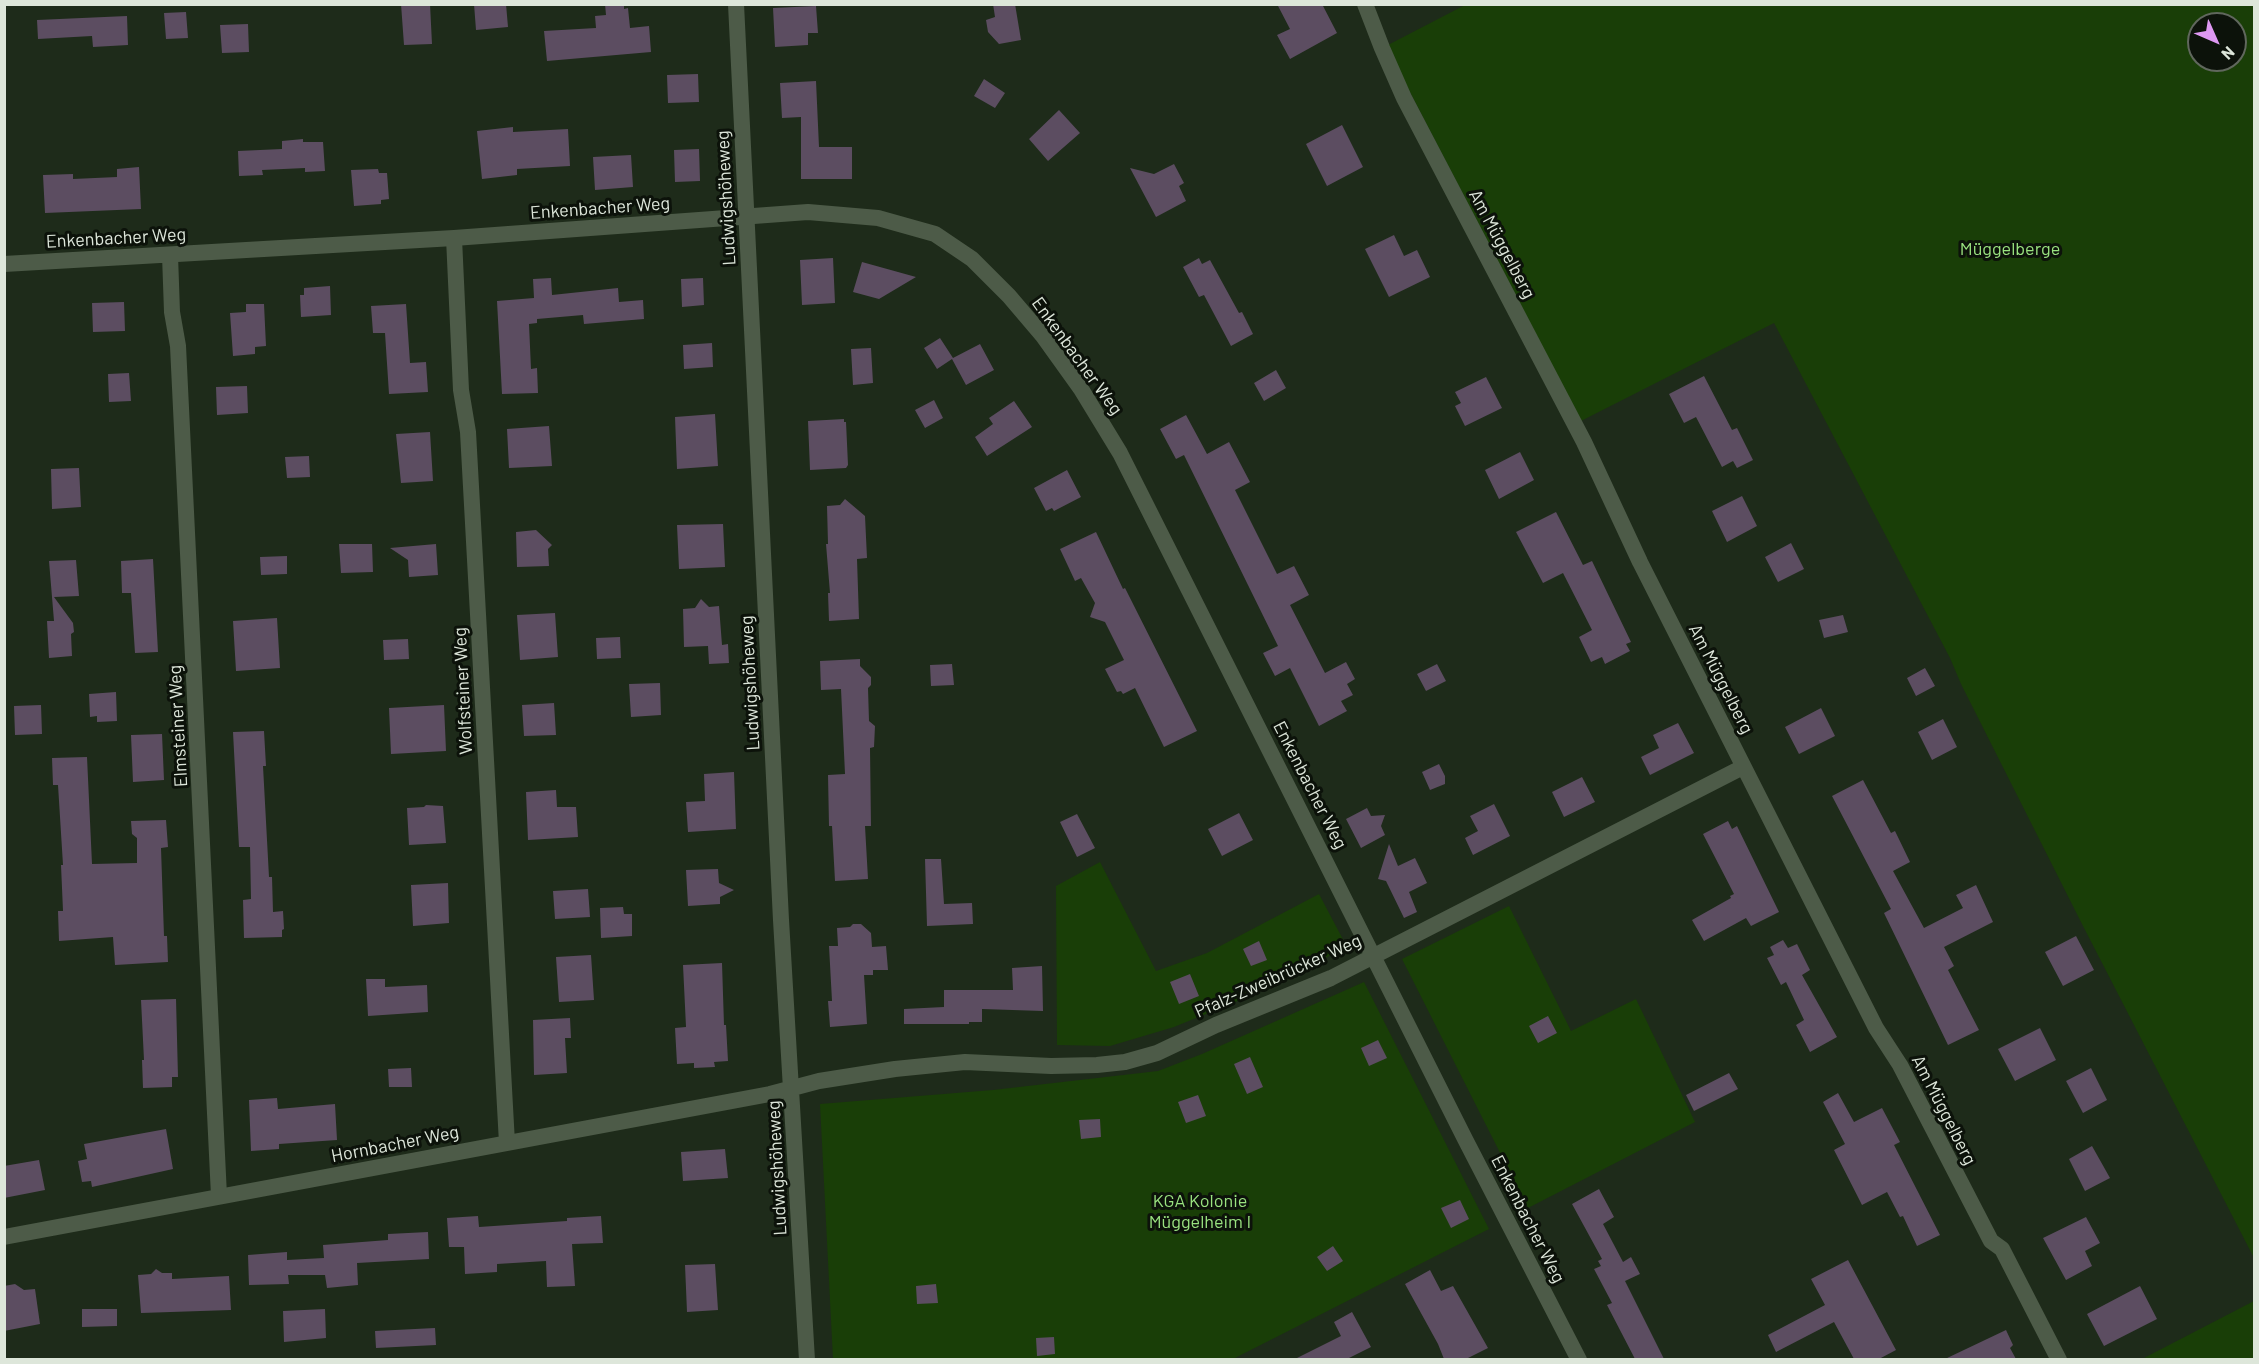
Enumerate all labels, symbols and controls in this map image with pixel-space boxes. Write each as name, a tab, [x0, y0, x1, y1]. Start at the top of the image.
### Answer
north arrow	[2187, 12, 2247, 72]
text: N	[2218, 43, 2239, 64]
street label: Ludwigshöheweg	[712, 130, 740, 266]
street label: Am Müggelberg	[1464, 186, 1540, 302]
street label: Enkenbacher Weg	[529, 192, 671, 224]
street label: Enkenbacher Weg	[45, 224, 187, 252]
park label: Müggelberge	[1960, 238, 2060, 260]
street label: Enkenbacher Weg	[1027, 293, 1127, 419]
street label: Ludwigshöheweg	[736, 615, 764, 751]
street label: Am Müggelberg	[1684, 621, 1758, 737]
street label: Wolfsteiner Weg	[449, 627, 477, 755]
street label: Elmsteiner Weg	[164, 664, 192, 788]
street label: Enkenbacher Weg	[1269, 718, 1351, 852]
street label: Pfalz-Zweibrücker Weg	[1191, 930, 1365, 1022]
street label: Am Müggelberg	[1907, 1052, 1981, 1168]
street label: Ludwigshöheweg	[763, 1100, 791, 1236]
street label: Hornbacher Weg	[329, 1121, 461, 1167]
street label: Enkenbacher Weg	[1487, 1152, 1569, 1286]
park label: KGA Kolonie Müggelheim I	[1149, 1190, 1251, 1232]

